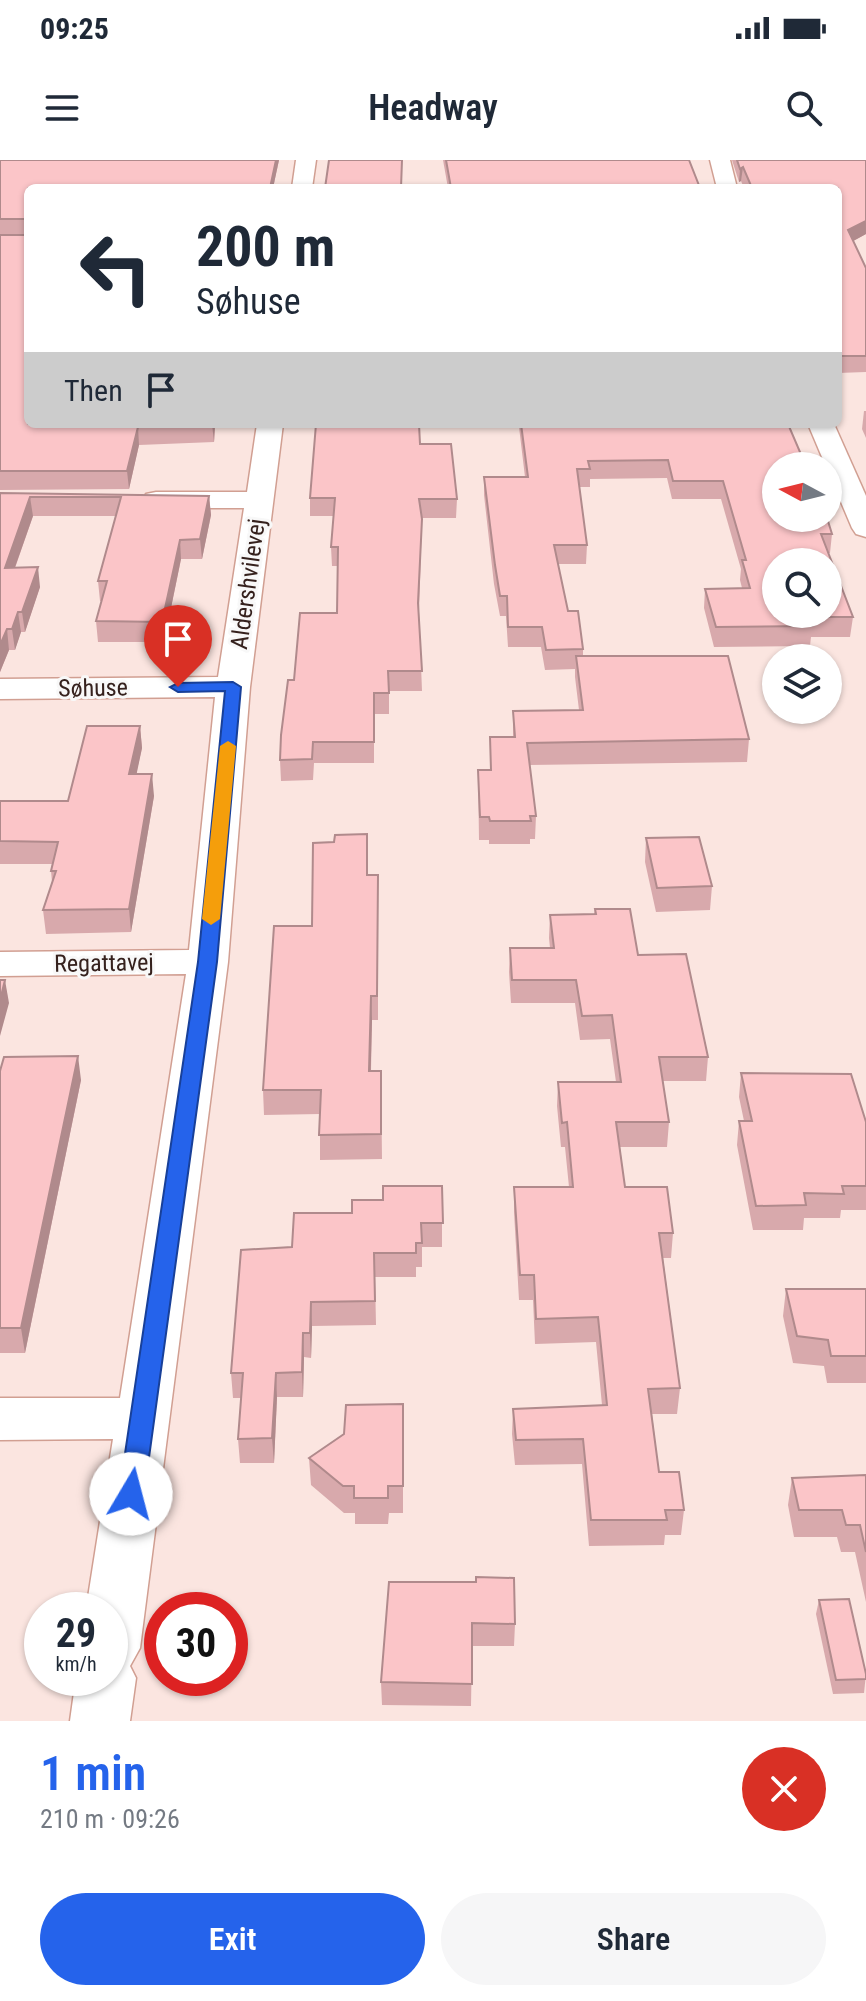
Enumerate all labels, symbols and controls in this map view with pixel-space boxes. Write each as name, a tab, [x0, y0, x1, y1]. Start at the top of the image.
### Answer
text: 09:25	[40, 11, 109, 46]
icon: menu	[40, 86, 84, 130]
icon: search	[782, 86, 826, 130]
text: Headway	[368, 87, 498, 129]
text: 200 m	[196, 214, 335, 280]
icon: left	[64, 216, 168, 320]
text: Søhuse	[196, 281, 301, 323]
icon: arrive	[139, 368, 183, 412]
text: Then	[64, 373, 123, 408]
north arrow	[762, 452, 842, 532]
map controls	[762, 452, 842, 724]
street label: Aldershvilevej	[225, 517, 271, 651]
button: search	[762, 548, 842, 628]
pin	[144, 605, 212, 687]
icon: arrive	[156, 617, 200, 661]
button: layers	[762, 644, 842, 724]
street label: Søhuse	[58, 673, 128, 703]
street label: Regattavej	[54, 948, 154, 978]
position arrow	[89, 1452, 173, 1536]
speed limit sign: 30	[144, 1592, 248, 1696]
text: 29	[56, 1610, 96, 1657]
text: km/h	[55, 1652, 97, 1676]
text: 1 min	[40, 1745, 146, 1802]
button: close	[742, 1747, 826, 1831]
text: 210 m · 09:26	[40, 1804, 180, 1834]
button: Exit	[40, 1893, 425, 1985]
button: Share	[441, 1893, 826, 1985]

